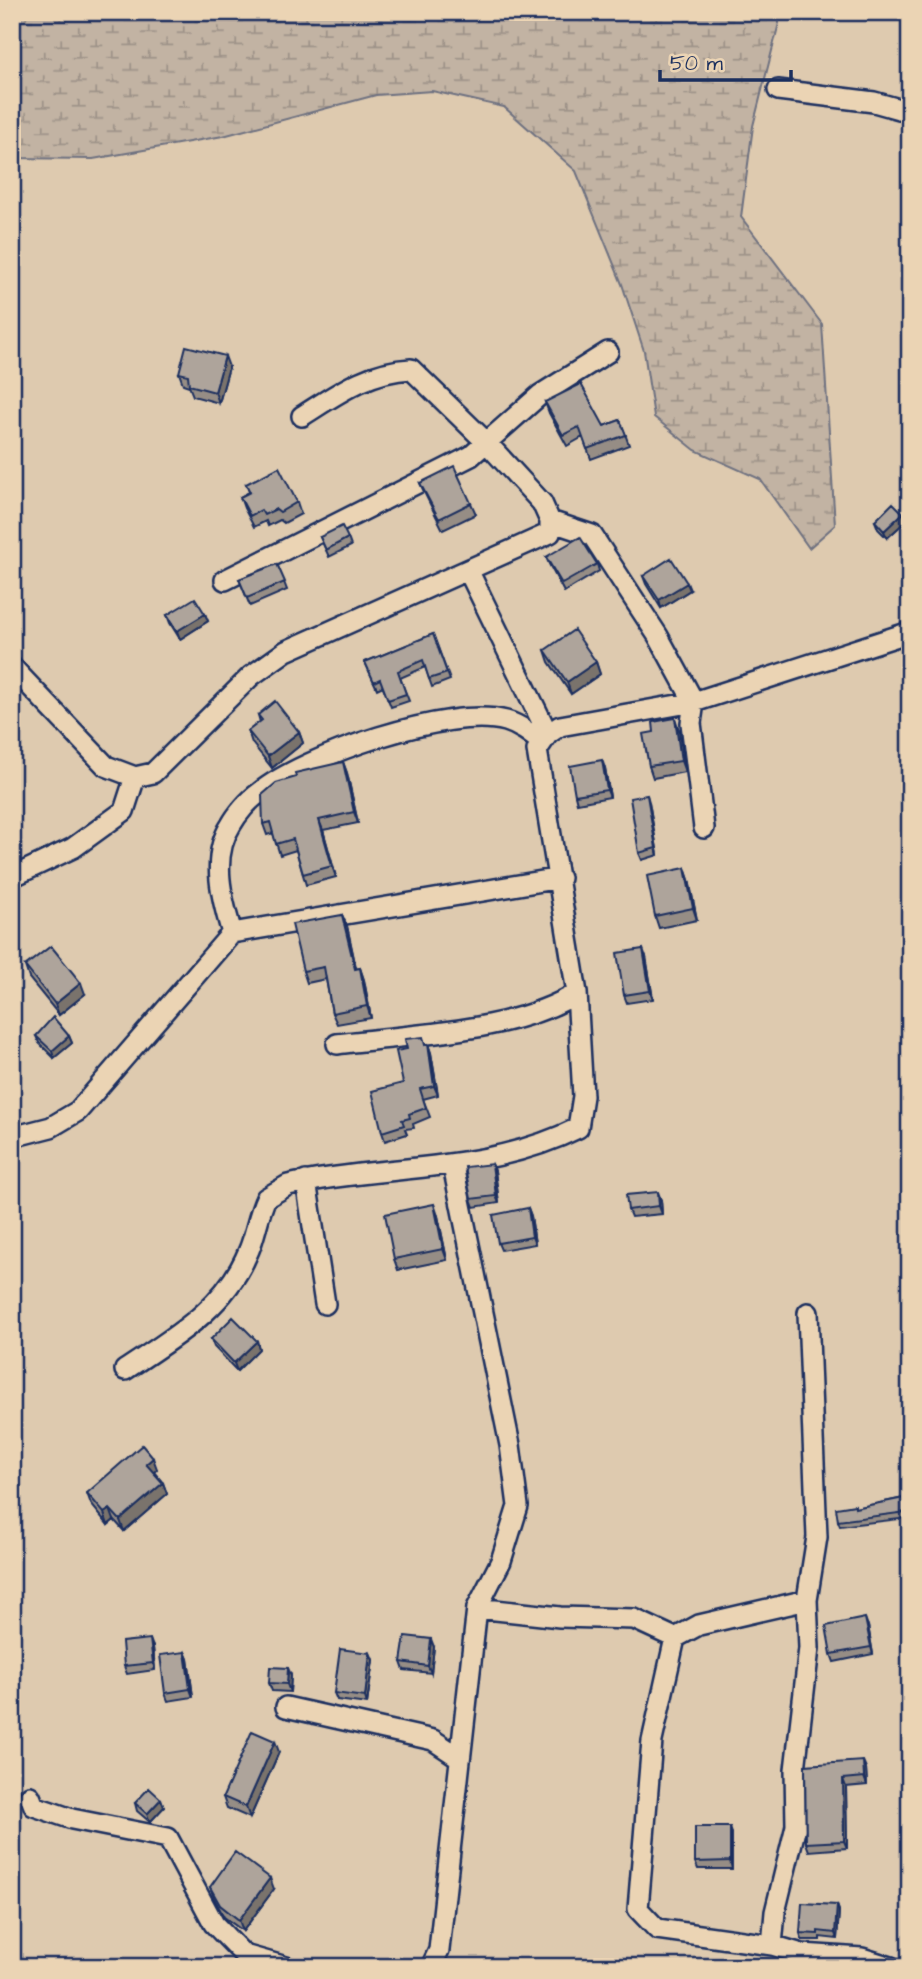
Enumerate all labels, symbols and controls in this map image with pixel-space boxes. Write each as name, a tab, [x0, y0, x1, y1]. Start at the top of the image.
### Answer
scale bar	[660, 38, 791, 82]
text: 50 m	[670, 49, 724, 78]

